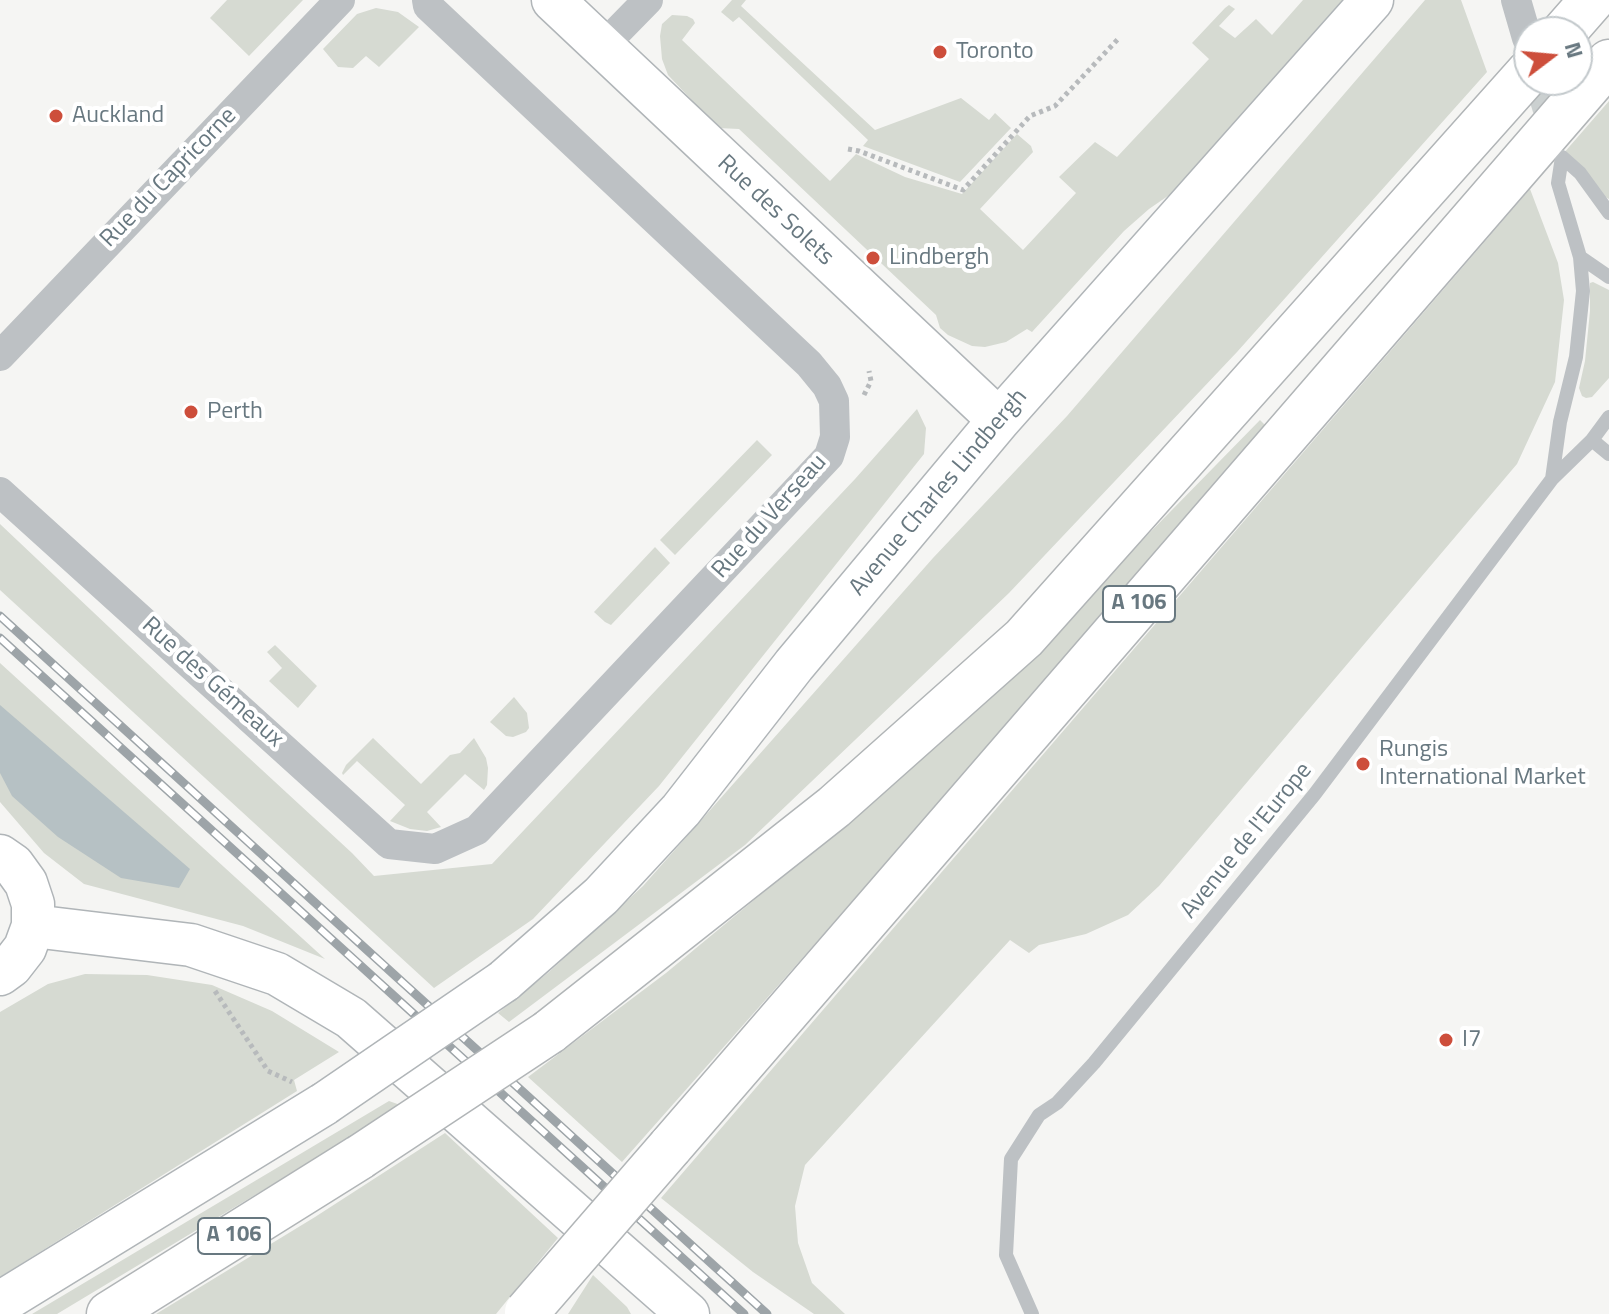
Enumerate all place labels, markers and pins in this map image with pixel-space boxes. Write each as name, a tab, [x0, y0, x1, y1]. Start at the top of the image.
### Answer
place label: Toronto	[956, 38, 1034, 66]
marker: Toronto	[931, 43, 949, 61]
place label: Auckland	[72, 102, 164, 130]
marker: Auckland	[47, 107, 65, 125]
place label: Lindbergh	[889, 244, 989, 272]
marker: Lindbergh	[864, 249, 882, 267]
place label: Perth	[207, 398, 263, 426]
marker: Perth	[182, 403, 200, 421]
place label: Rungis International Market	[1379, 736, 1586, 792]
marker: Rungis International Market	[1354, 755, 1372, 773]
place label: I7	[1462, 1026, 1481, 1054]
marker: I7	[1437, 1031, 1455, 1049]

